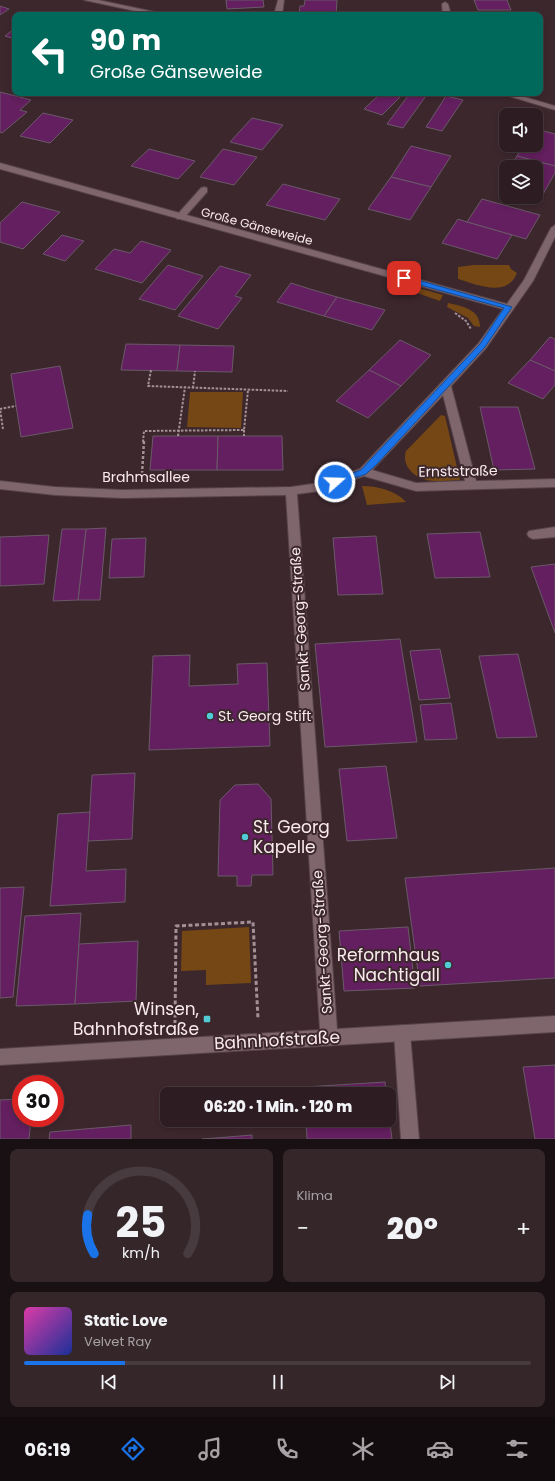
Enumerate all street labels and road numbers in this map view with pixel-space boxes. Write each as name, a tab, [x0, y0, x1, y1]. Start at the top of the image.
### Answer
street label: Große Gänseweide	[199, 203, 315, 249]
street label: Ernststraße	[418, 460, 498, 482]
street label: Brahmsallee	[102, 467, 190, 487]
street label: Sankt-Georg-Straße	[285, 546, 315, 691]
street label: Sankt-Georg-Straße	[307, 869, 337, 1014]
street label: Bahnhofstraße	[213, 1025, 341, 1055]

